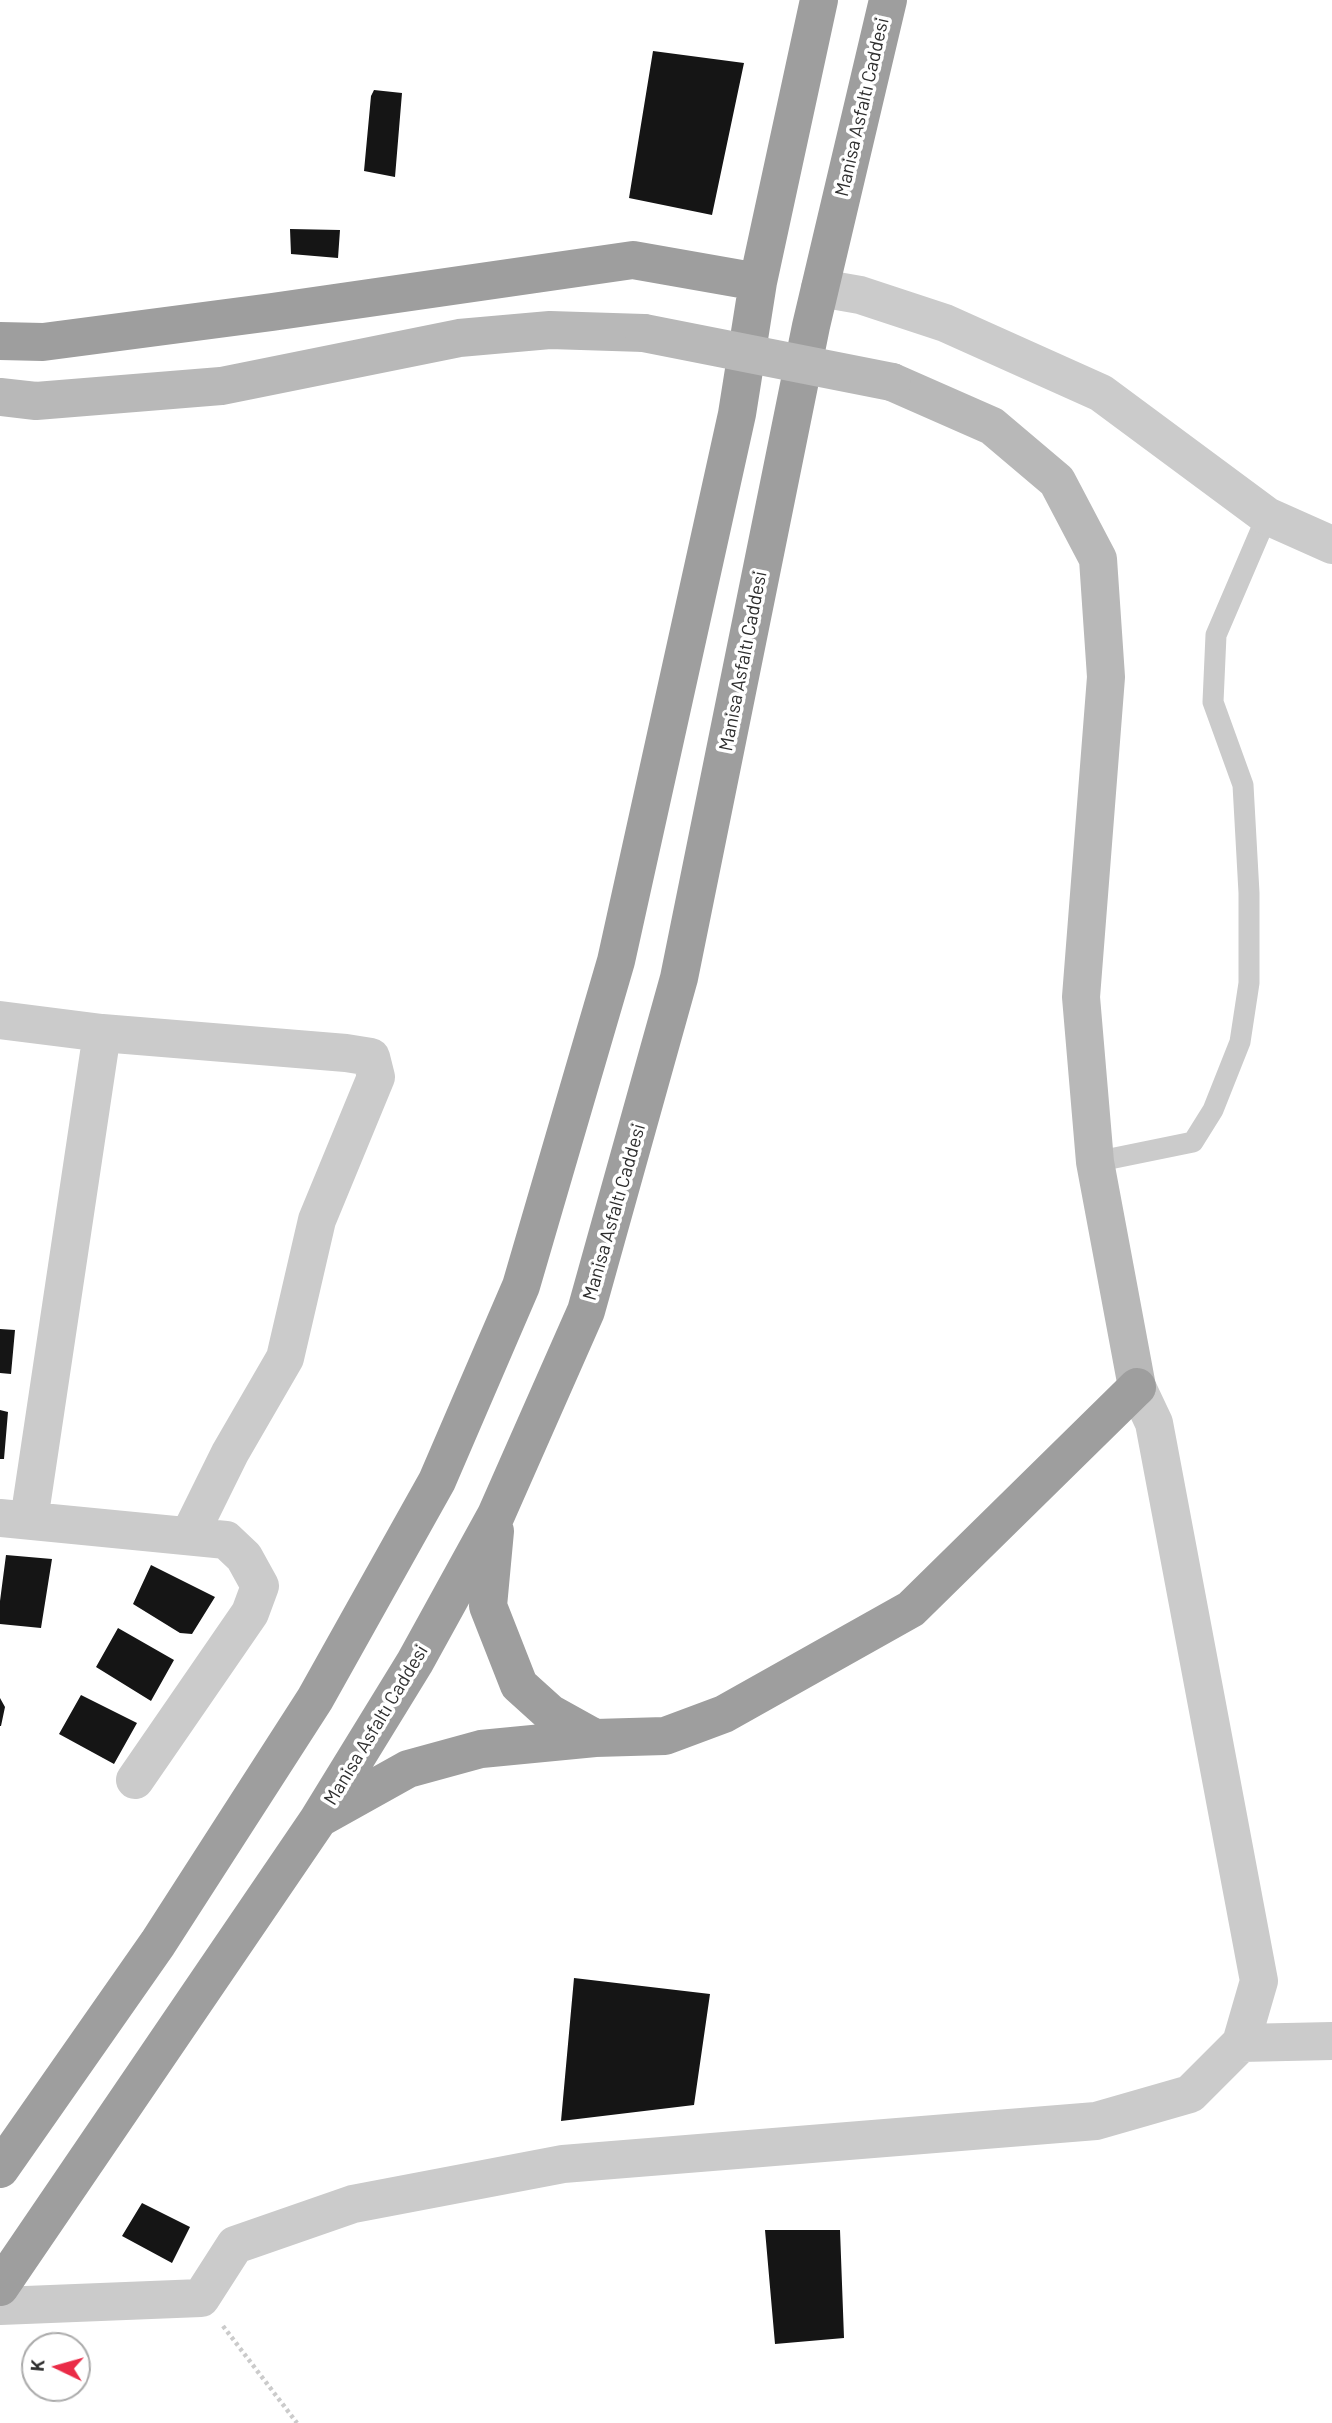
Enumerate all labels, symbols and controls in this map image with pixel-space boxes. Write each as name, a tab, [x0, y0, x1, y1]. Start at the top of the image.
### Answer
street label: Manisa Asfaltı Caddesi	[830, 15, 894, 199]
street label: Manisa Asfaltı Caddesi	[714, 569, 772, 753]
street label: Manisa Asfaltı Caddesi	[578, 1121, 650, 1303]
street label: Manisa Asfaltı Caddesi	[319, 1641, 433, 1809]
north arrow	[21, 2332, 91, 2402]
text: K	[25, 2358, 49, 2372]

